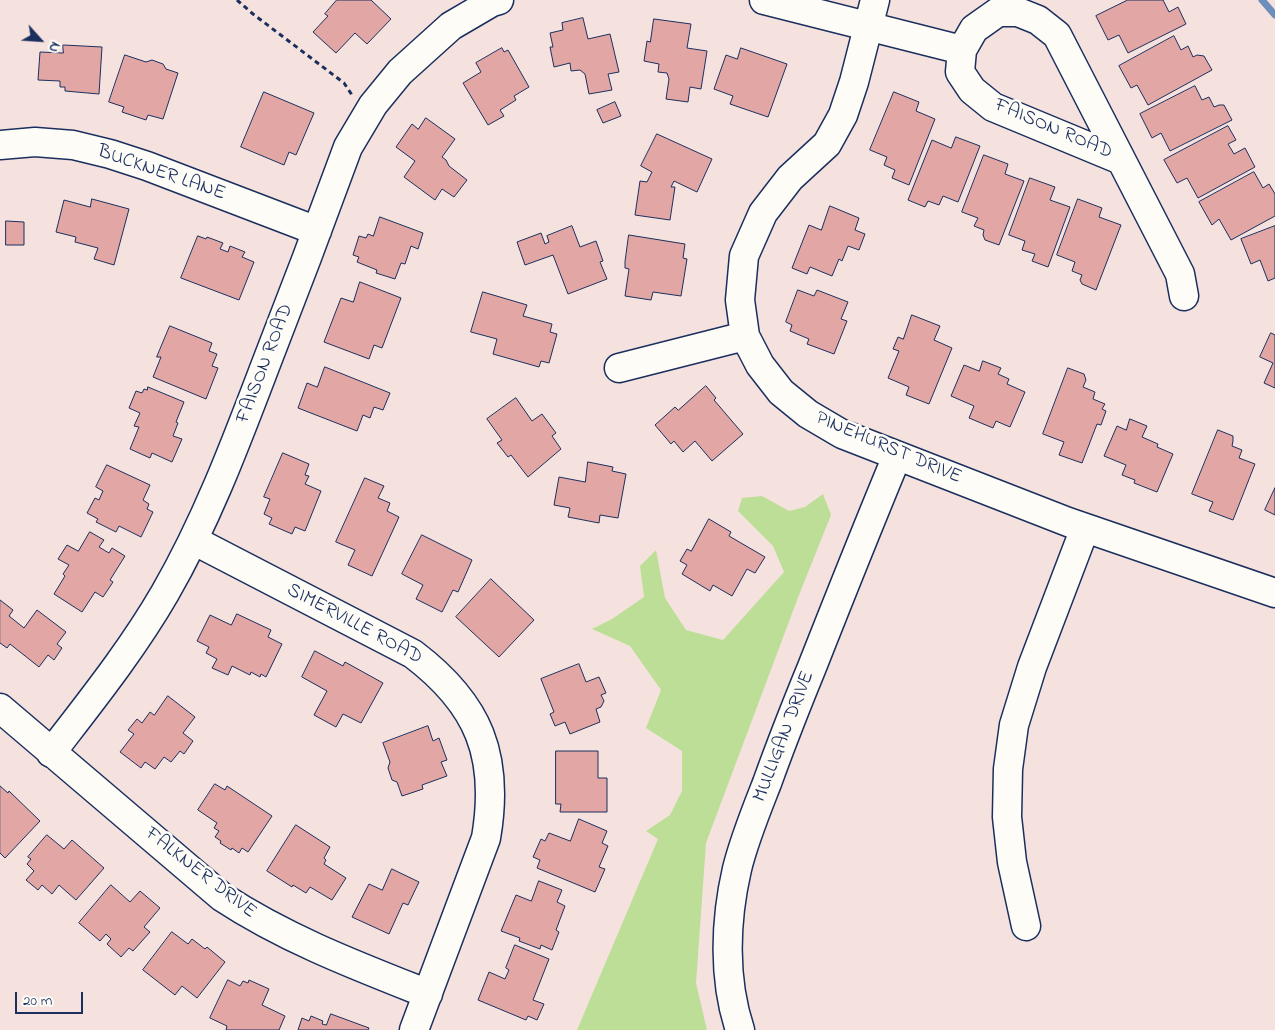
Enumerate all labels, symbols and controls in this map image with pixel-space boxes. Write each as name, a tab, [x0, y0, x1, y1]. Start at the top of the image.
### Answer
north arrow	[15, 15, 65, 65]
text: N	[42, 38, 65, 56]
street label: FAISON ROAD	[990, 94, 1116, 166]
street label: BUCKNER LANE	[94, 141, 228, 207]
street label: FAISON ROAD	[232, 301, 300, 427]
street label: PINEHURST DRIVE	[811, 407, 965, 491]
street label: SIMERVILLE ROAD	[282, 579, 426, 671]
street label: MULLIGAN DRIVE	[749, 668, 821, 806]
street label: FALKNER DRIVE	[139, 823, 261, 925]
scale bar	[18, 982, 85, 1014]
text: 20 m	[23, 990, 52, 1012]

